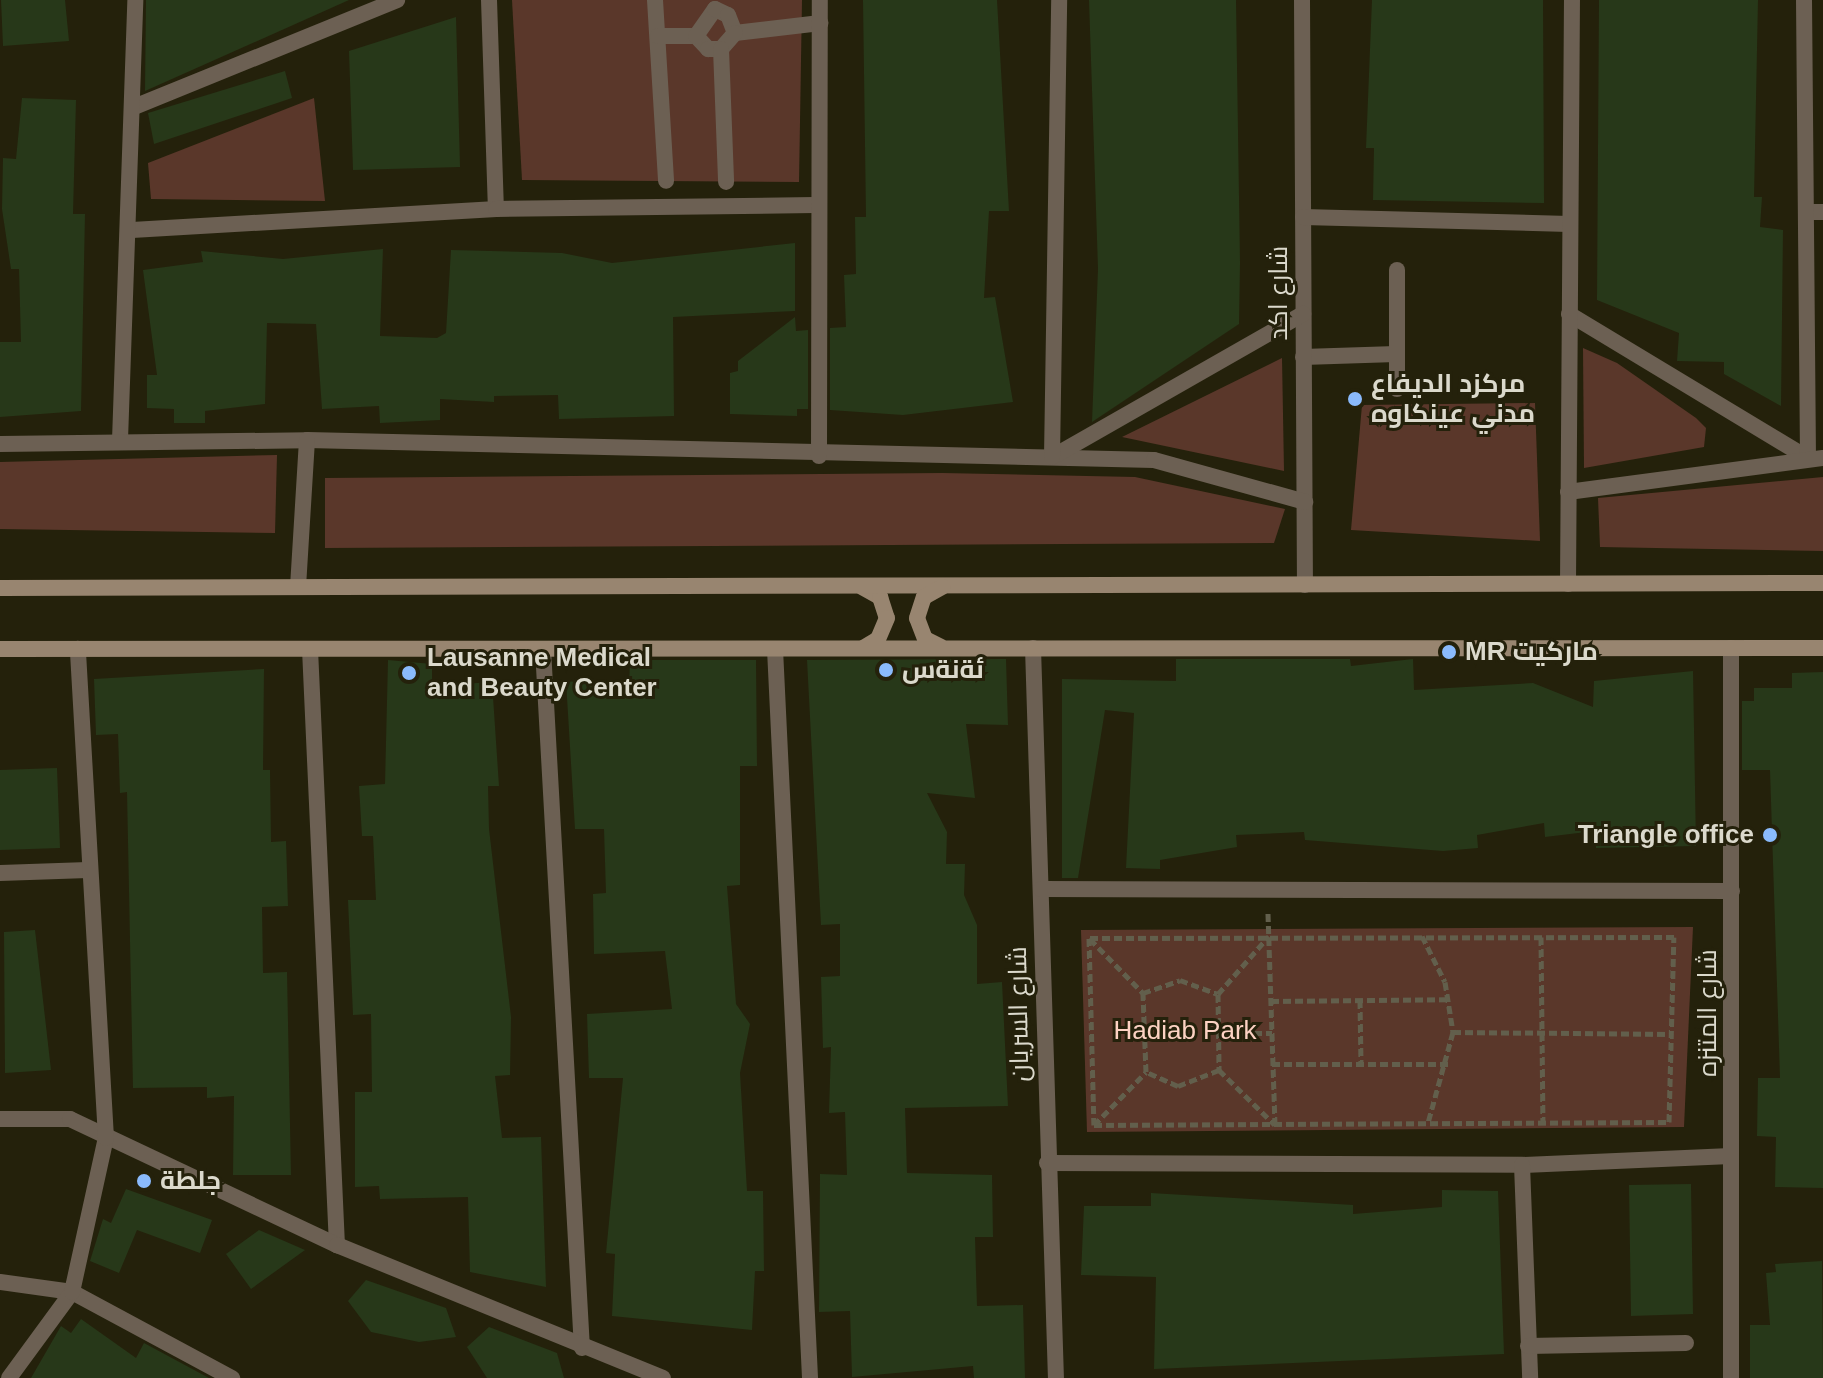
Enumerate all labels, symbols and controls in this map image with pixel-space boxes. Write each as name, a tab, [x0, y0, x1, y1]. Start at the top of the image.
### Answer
street label: شارع اكد	[1263, 246, 1295, 340]
place label: مرکزد الدیفاع مدني عينكاوه	[1371, 368, 1535, 430]
marker: مرکزد الدیفاع مدني عينكاوه	[1346, 390, 1364, 408]
place label: MR ماركيت	[1465, 636, 1598, 668]
place label: Lausanne Medical and Beauty Center	[427, 642, 657, 704]
marker: MR ماركيت	[1440, 643, 1458, 661]
place label: ئةنةس	[902, 654, 984, 686]
marker: ئةنةس	[877, 661, 895, 679]
marker: Lausanne Medical and Beauty Center	[398, 662, 420, 684]
place label: Triangle office	[1578, 819, 1754, 851]
marker: Triangle office	[1761, 826, 1779, 844]
street label: شارع السريان	[1002, 946, 1036, 1082]
street label: شارع المتنزه	[1692, 949, 1724, 1077]
park label: Hadiab Park	[1113, 1015, 1257, 1047]
place label: جلطة	[160, 1165, 221, 1197]
marker: جلطة	[135, 1172, 153, 1190]

